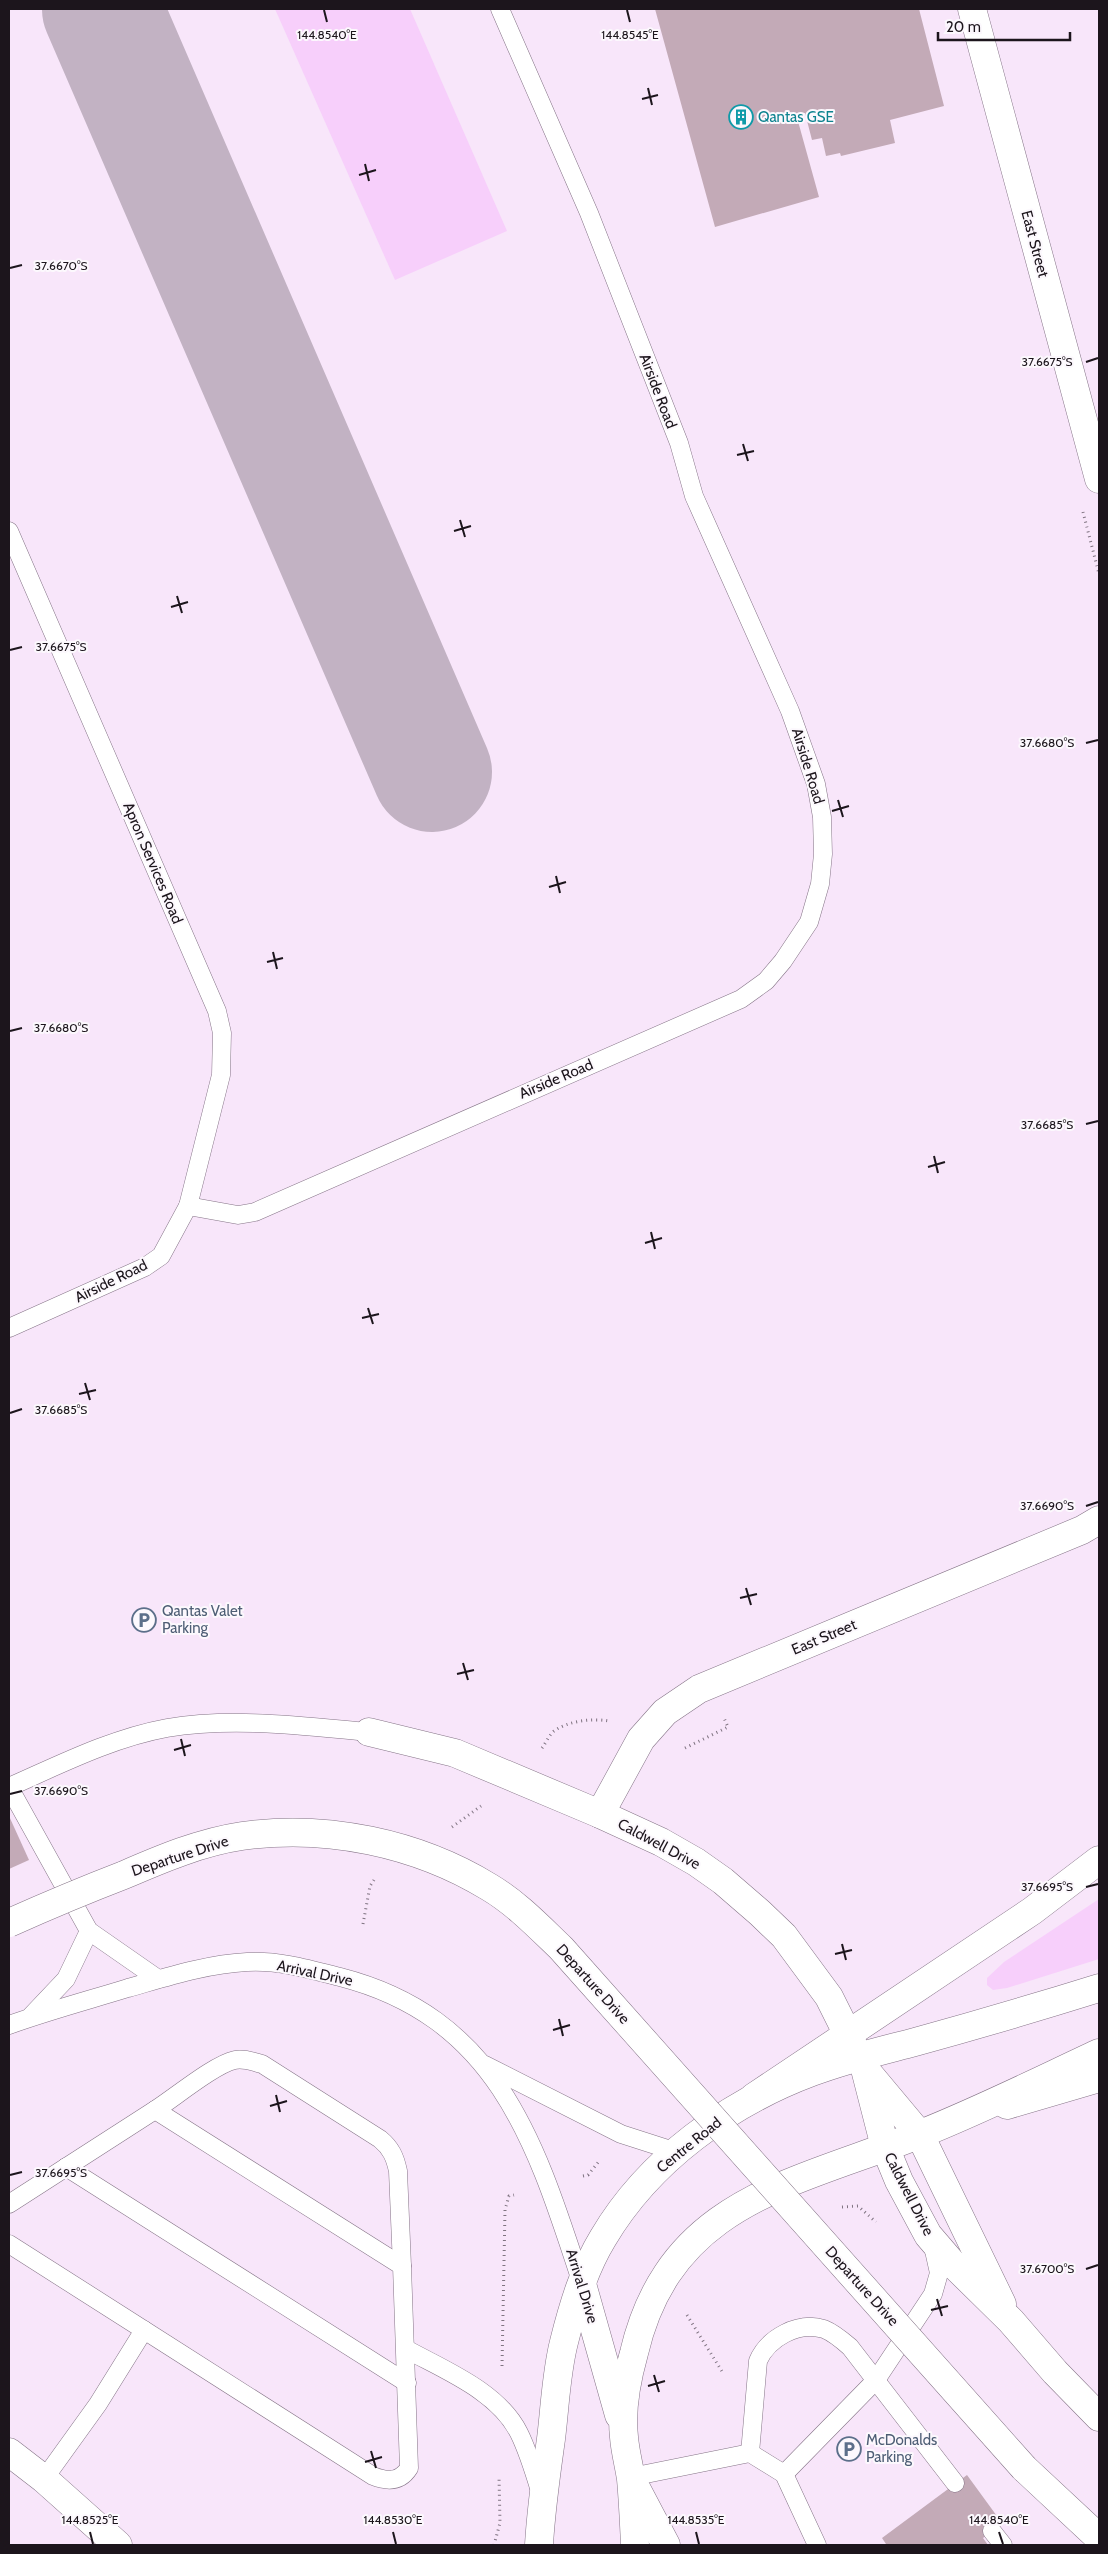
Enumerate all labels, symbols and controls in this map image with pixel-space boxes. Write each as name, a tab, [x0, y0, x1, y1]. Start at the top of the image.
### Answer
scale bar	[938, 10, 1070, 42]
text: 20 m	[946, 18, 981, 36]
text: 144.8540°E	[297, 27, 357, 42]
text: 144.8545°E	[601, 27, 659, 42]
building icon: Qantas GSE	[728, 104, 754, 130]
place label: Qantas GSE	[758, 108, 834, 126]
street label: East Street	[1017, 208, 1053, 280]
text: 37.6670°S	[35, 258, 87, 273]
street label: Airside Road	[636, 351, 680, 431]
text: 37.6675°S	[1021, 354, 1073, 369]
text: 37.6675°S	[35, 639, 87, 654]
street label: Airside Road	[788, 726, 828, 806]
text: 37.6680°S	[1020, 735, 1074, 750]
street label: Apron Services Road	[119, 799, 187, 927]
text: 37.6680°S	[34, 1020, 88, 1035]
street label: Airside Road	[516, 1055, 596, 1103]
text: 37.6685°S	[1021, 1117, 1073, 1132]
street label: Airside Road	[72, 1256, 150, 1306]
text: 37.6685°S	[35, 1402, 87, 1417]
text: 37.6690°S	[1020, 1498, 1074, 1513]
place label: Qantas Valet Parking	[162, 1602, 243, 1637]
parking icon: Qantas Valet Parking	[131, 1607, 157, 1633]
street label: East Street	[789, 1615, 859, 1659]
text: 37.6690°S	[34, 1783, 88, 1798]
street label: Caldwell Drive	[615, 1815, 704, 1873]
street label: Departure Drive	[129, 1832, 231, 1880]
text: 37.6695°S	[1021, 1879, 1073, 1894]
street label: Departure Drive	[553, 1940, 634, 2028]
street label: Arrival Drive	[275, 1956, 355, 1990]
street label: Centre Road	[653, 2113, 725, 2177]
street label: Caldwell Drive	[880, 2149, 938, 2239]
text: 37.6695°S	[35, 2165, 87, 2180]
street label: Departure Drive	[822, 2242, 903, 2330]
street label: Arrival Drive	[562, 2247, 602, 2326]
text: 37.6700°S	[1020, 2261, 1074, 2276]
place label: McDonalds Parking	[866, 2431, 937, 2466]
parking icon: McDonalds Parking	[836, 2436, 862, 2462]
text: 144.8525°E	[62, 2512, 119, 2527]
text: 144.8530°E	[364, 2512, 423, 2527]
text: 144.8535°E	[668, 2512, 725, 2527]
text: 144.8540°E	[969, 2512, 1029, 2527]

